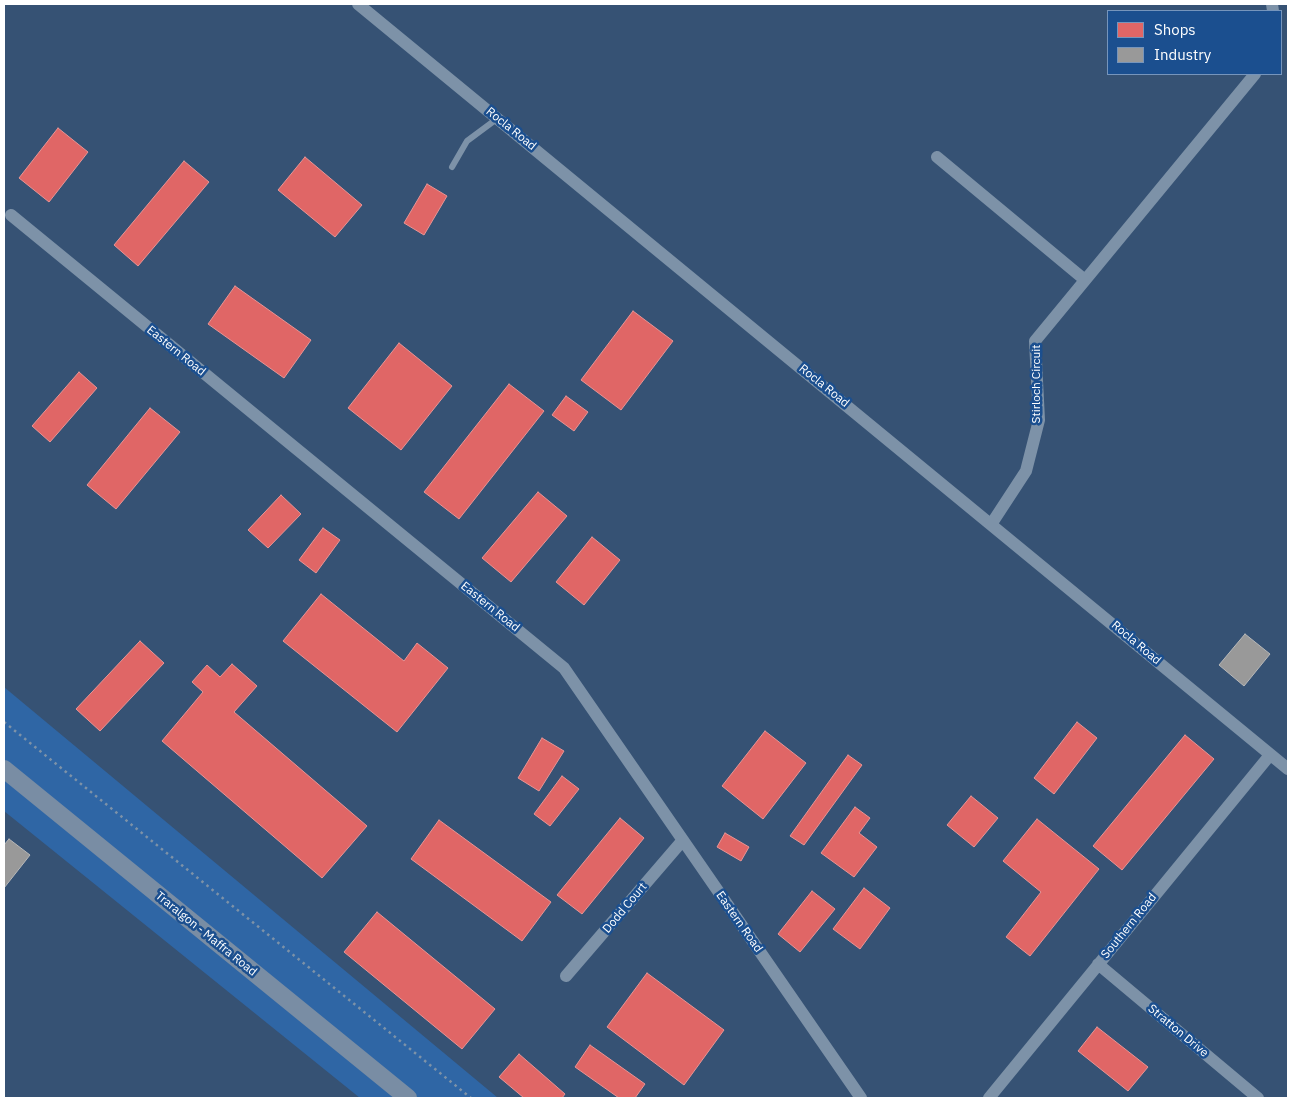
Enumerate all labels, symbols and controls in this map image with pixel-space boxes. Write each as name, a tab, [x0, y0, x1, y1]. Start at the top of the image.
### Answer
legend	[1107, 10, 1282, 75]
text: Shops	[1154, 20, 1196, 39]
text: Industry	[1154, 45, 1211, 64]
street label: Rocla Road	[483, 104, 539, 154]
street label: Eastern Road	[144, 323, 208, 379]
street label: Stirloch Circuit	[1030, 344, 1044, 424]
street label: Rocla Road	[796, 361, 852, 411]
street label: Eastern Road	[458, 579, 522, 635]
street label: Rocla Road	[1108, 618, 1164, 668]
street label: Dodd Court	[600, 880, 650, 936]
street label: Traralgon - Maffra Road	[152, 889, 260, 979]
street label: Eastern Road	[713, 889, 765, 955]
street label: Southern Road	[1098, 890, 1160, 962]
street label: Stratton Drive	[1145, 1002, 1211, 1060]

